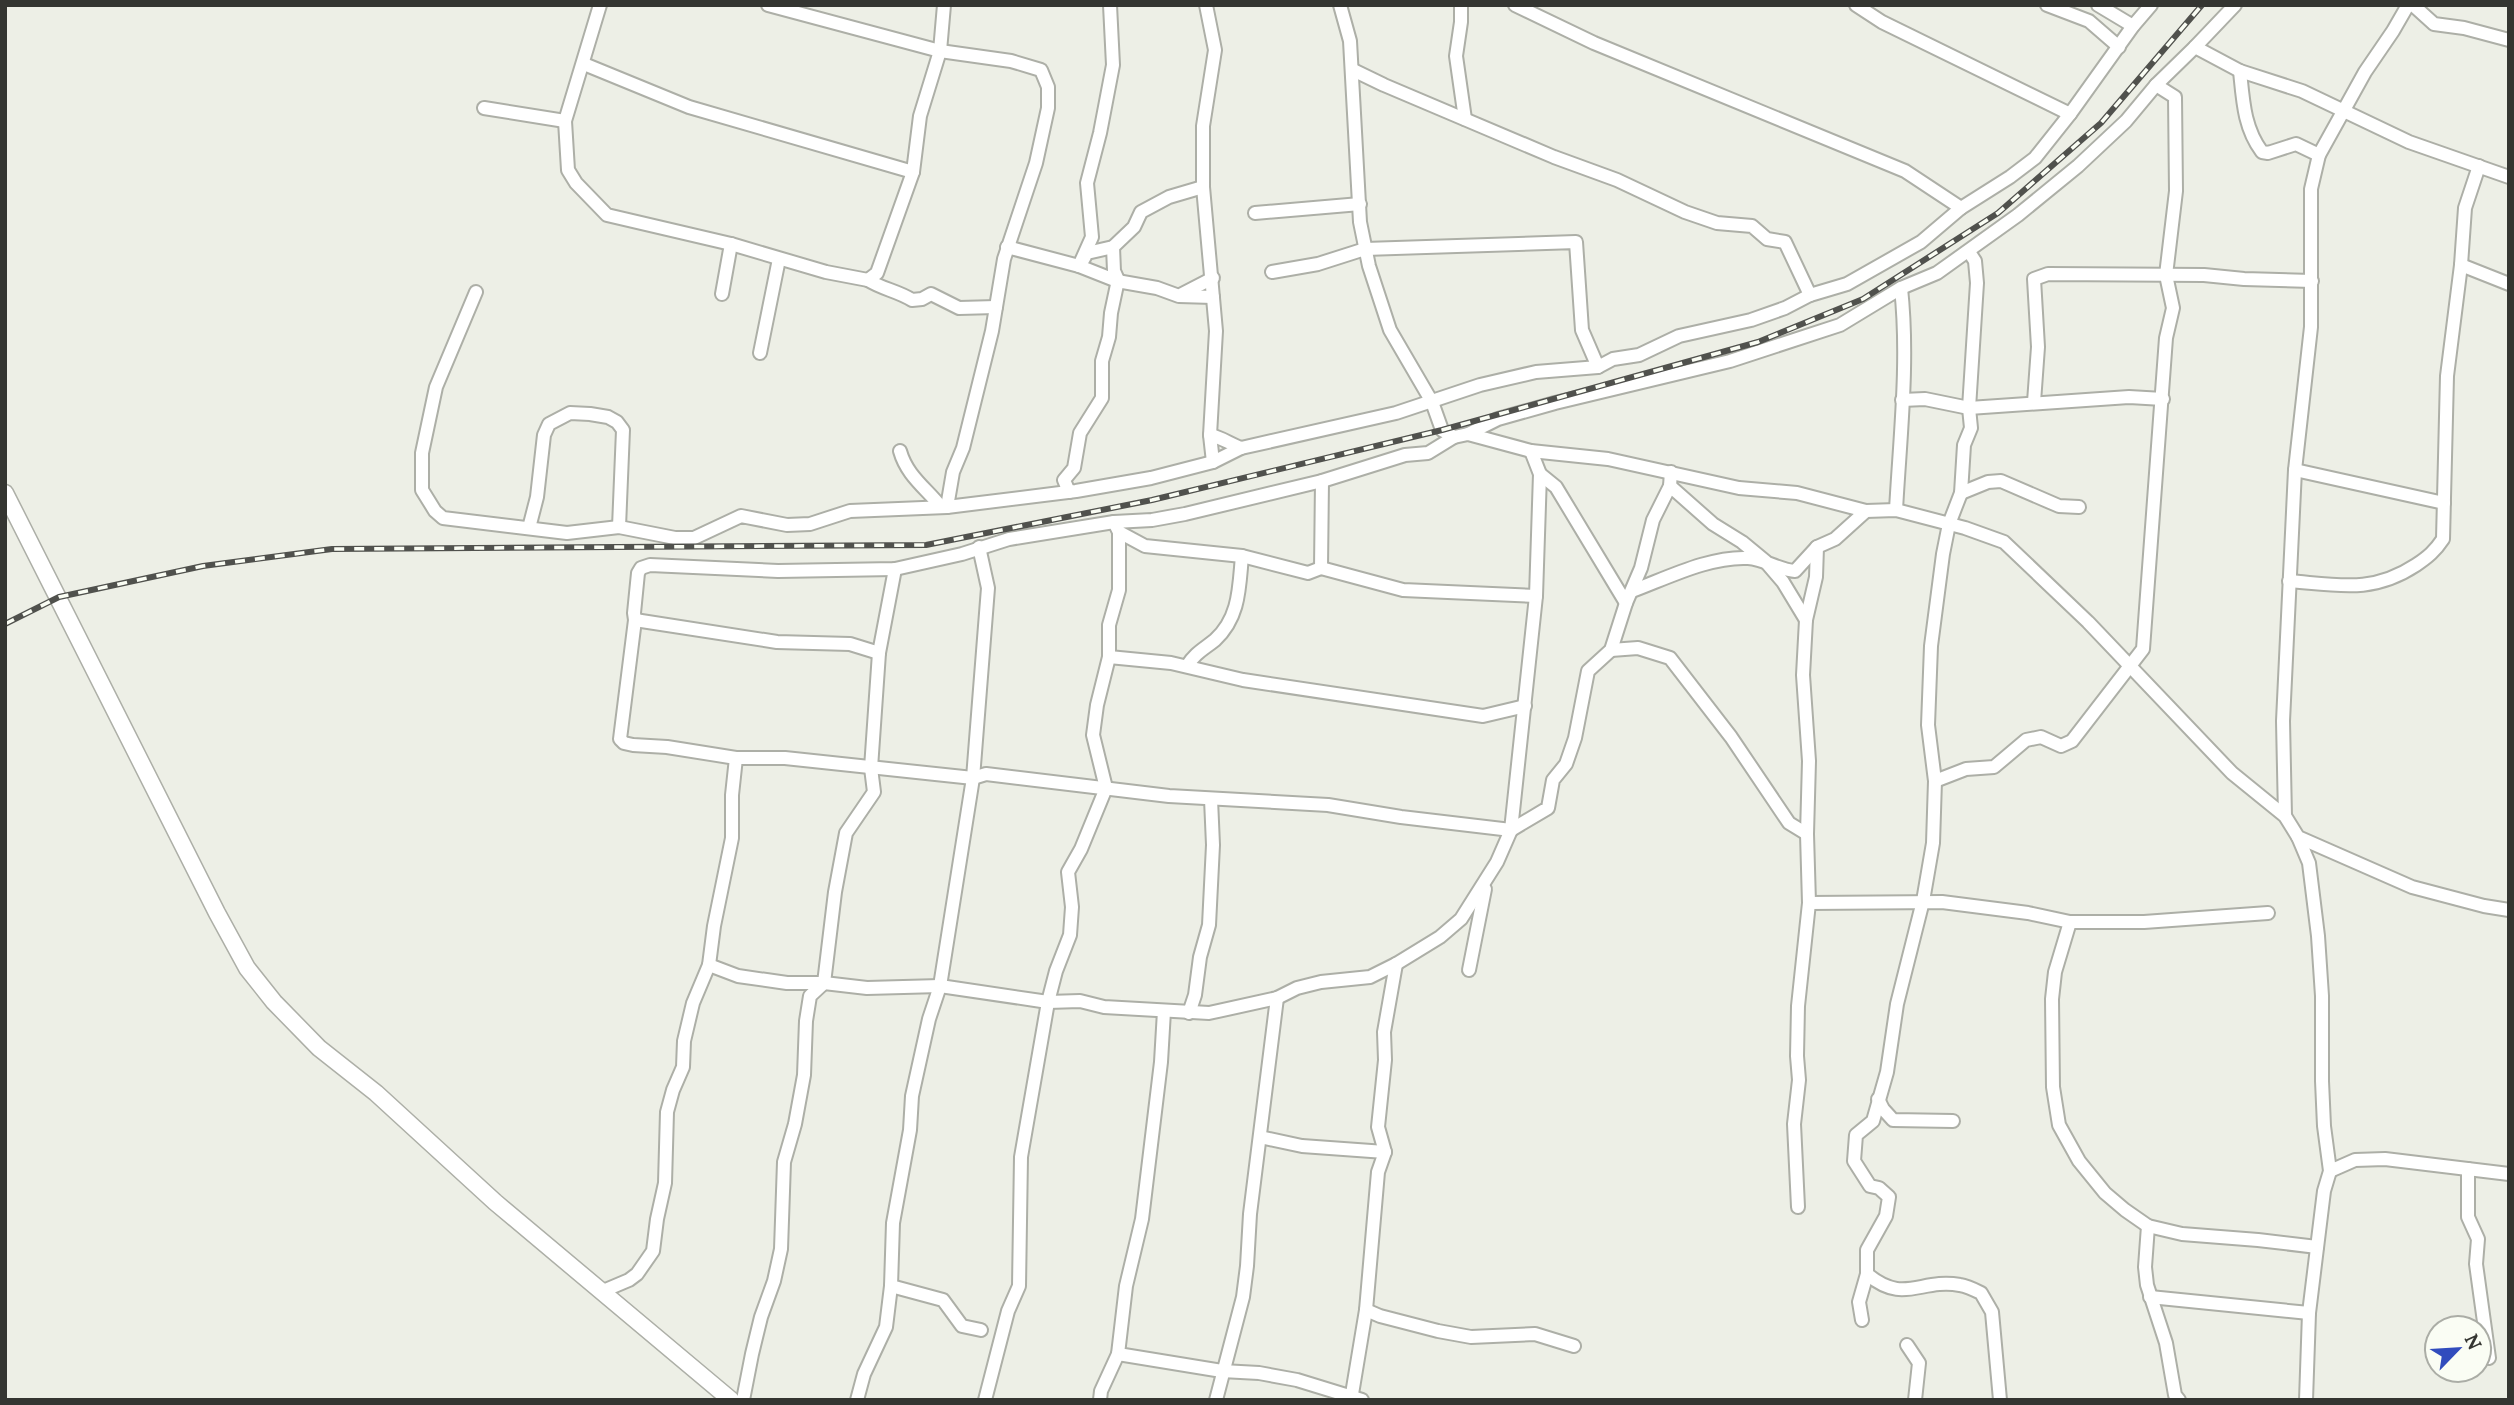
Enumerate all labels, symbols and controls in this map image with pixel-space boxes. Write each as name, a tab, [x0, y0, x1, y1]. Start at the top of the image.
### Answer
north arrow	[2423, 1314, 2493, 1384]
text: N	[2459, 1330, 2488, 1354]

